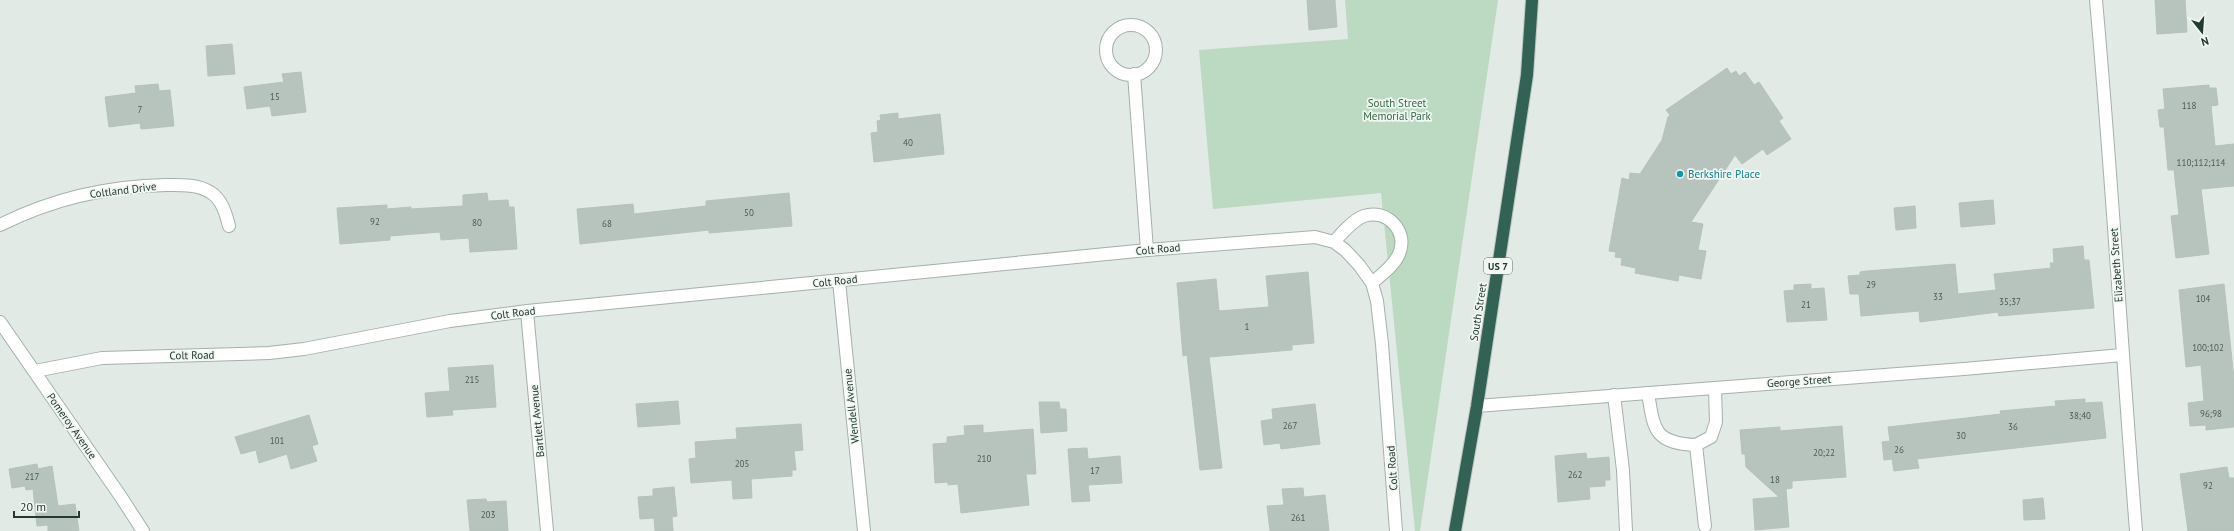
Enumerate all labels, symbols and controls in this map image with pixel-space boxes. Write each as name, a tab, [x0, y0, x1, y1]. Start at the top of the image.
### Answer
north arrow	[2182, 12, 2222, 52]
text: N	[2199, 34, 2210, 49]
house number: 15	[270, 91, 280, 102]
park label: South Street Memorial Park	[1363, 96, 1432, 123]
house number: 118	[2182, 100, 2196, 111]
house number: 7	[138, 104, 143, 115]
house number: 40	[903, 137, 913, 148]
house number: 110;112;114	[2177, 157, 2225, 168]
place label: Berkshire Place	[1688, 167, 1760, 181]
marker: Berkshire Place	[1675, 169, 1685, 179]
street label: Coltland Drive	[89, 179, 157, 201]
house number: 50	[744, 207, 754, 218]
house number: 92	[370, 216, 380, 227]
house number: 80	[472, 217, 482, 228]
house number: 68	[602, 218, 612, 229]
street label: Elizabeth Street	[2106, 227, 2126, 303]
street label: Colt Road	[1135, 240, 1181, 258]
road number: US 7	[1484, 258, 1512, 274]
street label: Colt Road	[812, 272, 858, 290]
house number: 29	[1866, 279, 1876, 290]
street label: South Street	[1467, 282, 1490, 342]
house number: 33	[1933, 291, 1943, 302]
house number: 104	[2196, 293, 2210, 304]
house number: 35;37	[1999, 296, 2021, 307]
house number: 21	[1801, 299, 1811, 310]
street label: Colt Road	[490, 303, 536, 323]
house number: 1	[1245, 321, 1250, 332]
house number: 100;102	[2192, 342, 2224, 353]
street label: Colt Road	[169, 348, 215, 362]
street label: Wendell Avenue	[840, 368, 862, 444]
street label: George Street	[1766, 372, 1832, 390]
house number: 215	[465, 374, 479, 385]
street label: Bartlett Avenue	[527, 384, 547, 458]
street label: Pomeroy Avenue	[44, 390, 100, 462]
house number: 96;98	[2200, 408, 2222, 419]
house number: 38;40	[2069, 410, 2091, 421]
house number: 267	[1283, 420, 1297, 431]
house number: 36	[2008, 421, 2018, 432]
house number: 30	[1956, 430, 1966, 441]
house number: 101	[270, 435, 284, 446]
house number: 26	[1894, 444, 1904, 455]
street label: Colt Road	[1383, 445, 1401, 491]
house number: 20;22	[1813, 447, 1835, 458]
house number: 210	[977, 453, 991, 464]
house number: 205	[735, 458, 749, 469]
house number: 17	[1090, 465, 1100, 476]
house number: 262	[1568, 469, 1582, 480]
house number: 217	[25, 471, 39, 482]
house number: 18	[1770, 474, 1780, 485]
house number: 92	[2203, 480, 2213, 491]
scale bar	[14, 493, 79, 519]
text: 20 m	[20, 499, 46, 514]
house number: 203	[481, 509, 495, 520]
house number: 261	[1291, 512, 1305, 523]

